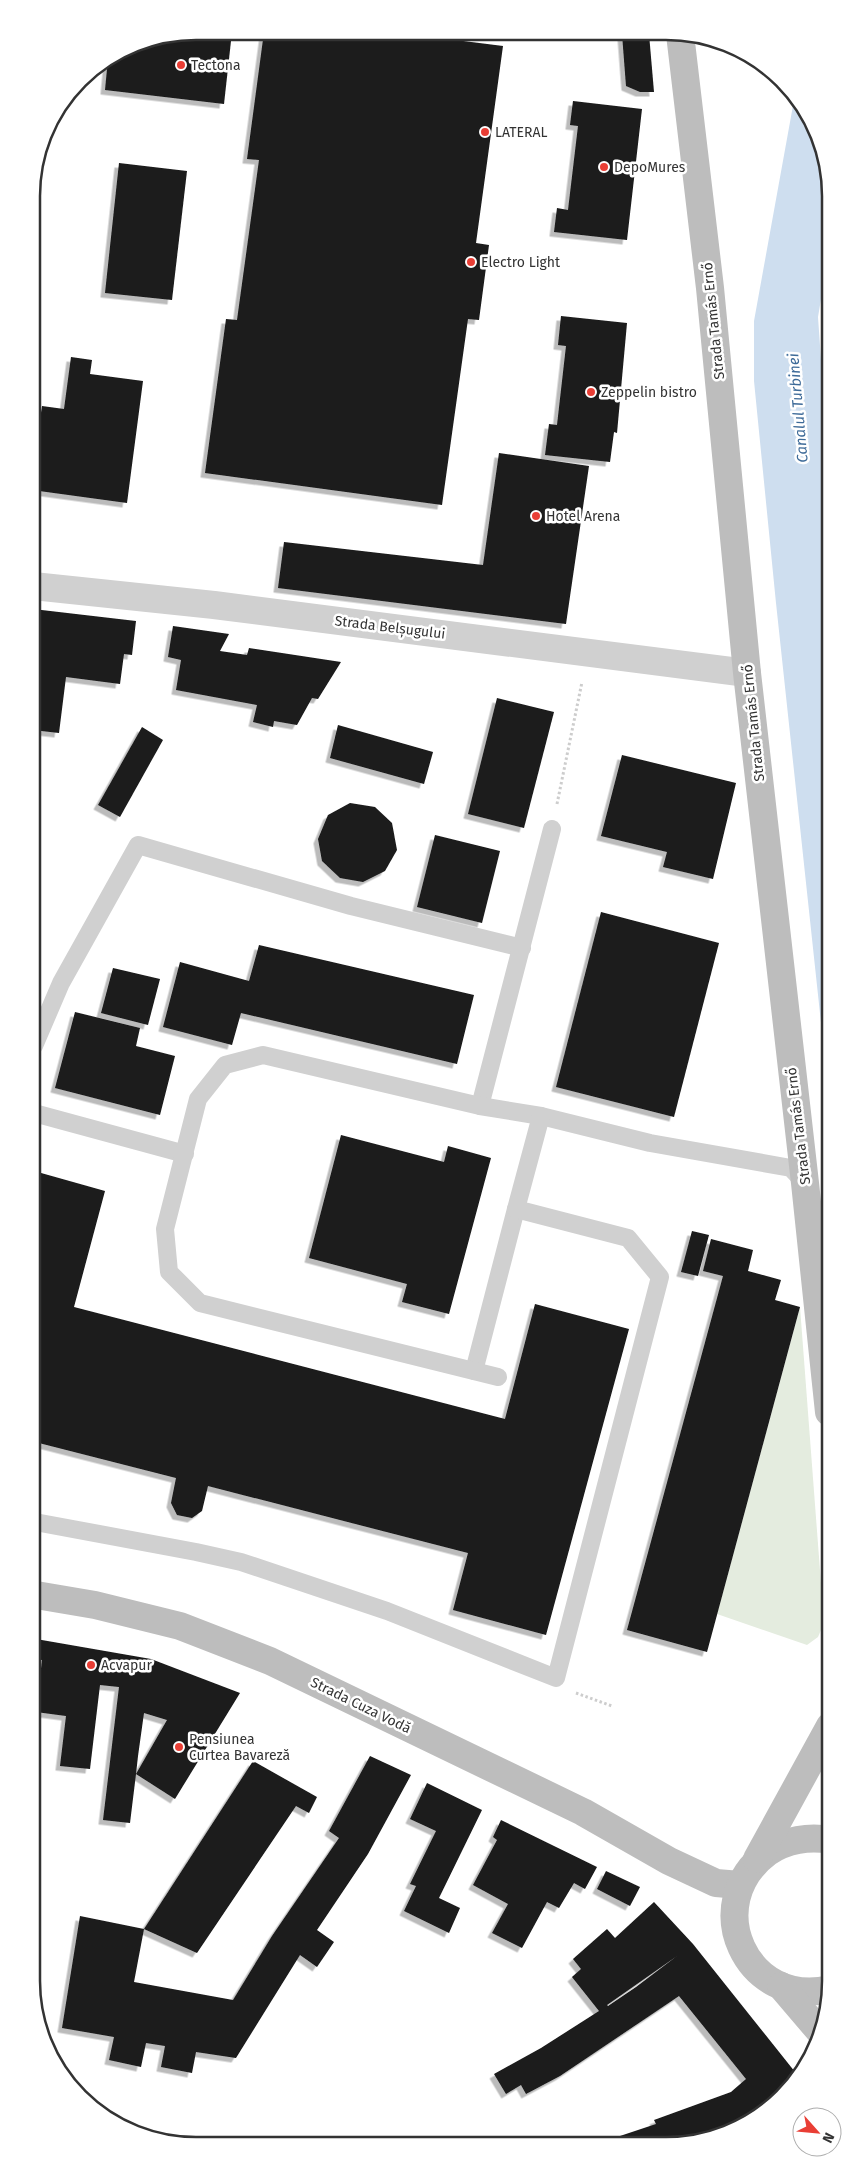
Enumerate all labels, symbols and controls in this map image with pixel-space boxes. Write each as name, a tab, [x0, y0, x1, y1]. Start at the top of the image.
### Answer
place label: Tectona	[191, 57, 241, 74]
marker: Tectona	[175, 59, 187, 71]
place label: LATERAL	[495, 124, 548, 141]
marker: LATERAL	[479, 126, 491, 138]
place label: DepoMures	[614, 159, 686, 176]
marker: DepoMures	[598, 161, 610, 173]
place label: Electro Light	[481, 254, 561, 271]
marker: Electro Light	[465, 256, 477, 268]
street label: Strada Tamás Ernő	[699, 261, 728, 380]
water label: Canalul Turbinei	[784, 352, 812, 464]
place label: Zeppelin bistro	[601, 384, 697, 401]
marker: Zeppelin bistro	[585, 386, 597, 398]
place label: Hotel Arena	[546, 508, 620, 525]
marker: Hotel Arena	[530, 510, 542, 522]
street label: Strada Belșugului	[334, 612, 446, 644]
street label: Strada Tamás Ernő	[739, 663, 768, 782]
street label: Strada Tamás Ernő	[783, 1066, 814, 1185]
place label: Acvapur	[101, 1657, 152, 1674]
marker: Acvapur	[85, 1659, 97, 1671]
street label: Strada Cuza Vodă	[308, 1674, 414, 1737]
place label: Pensiunea Curtea Bavareză	[189, 1731, 290, 1764]
marker: Pensiunea Curtea Bavareză	[173, 1741, 185, 1753]
north arrow	[792, 2107, 842, 2157]
text: N	[818, 2130, 838, 2146]

